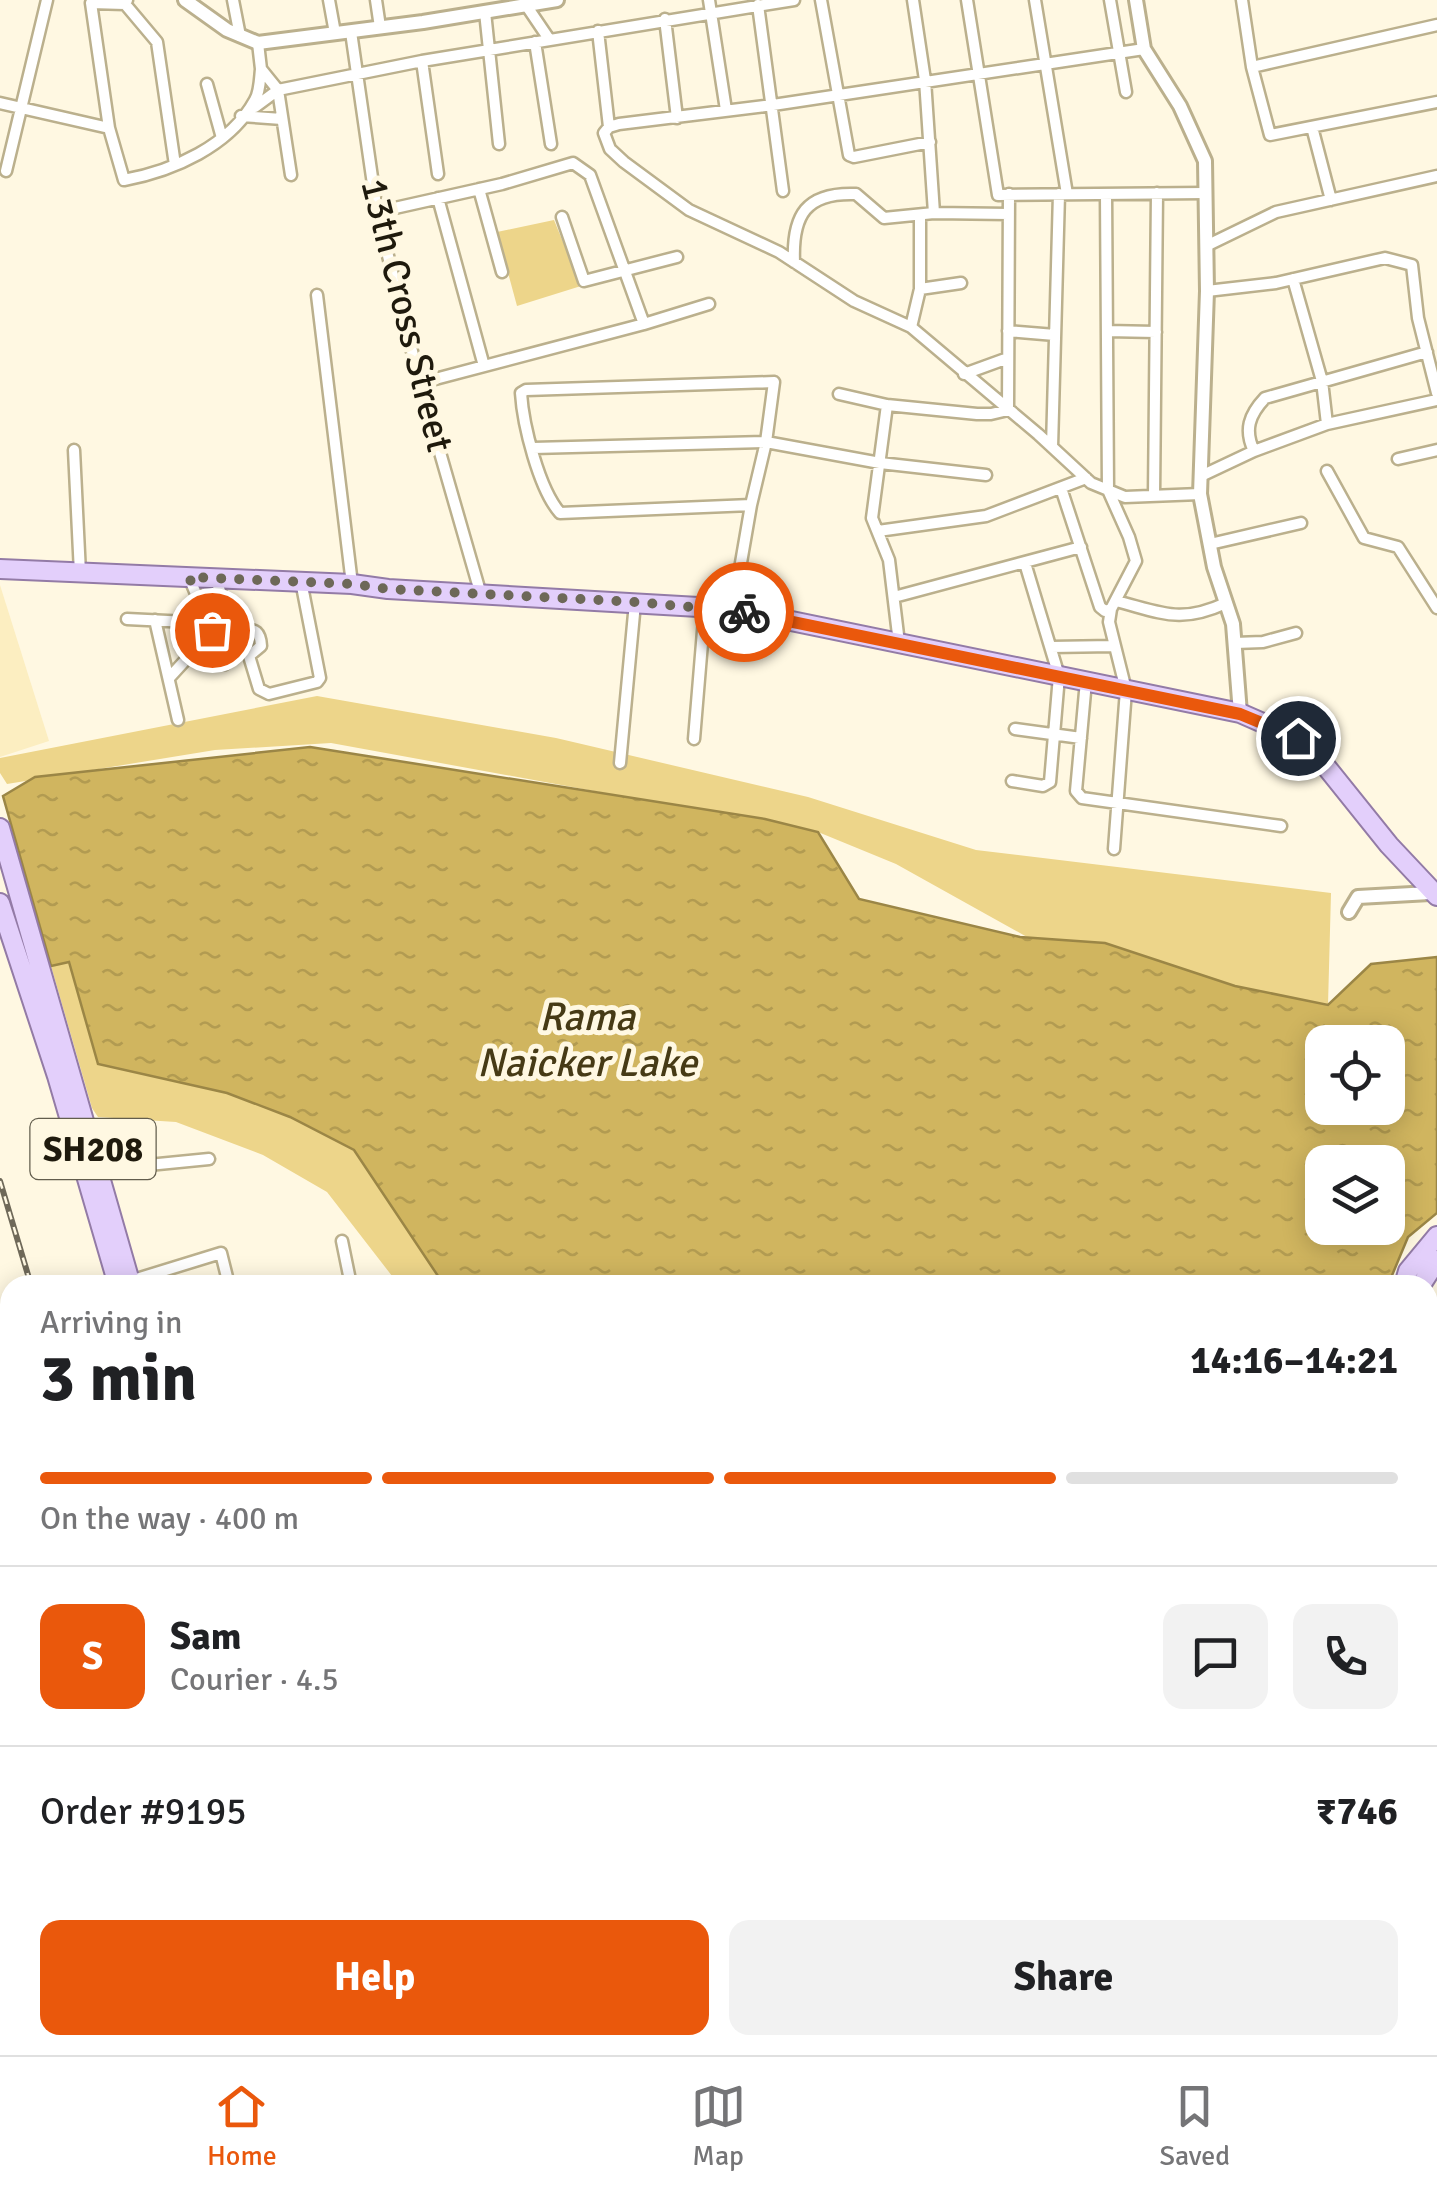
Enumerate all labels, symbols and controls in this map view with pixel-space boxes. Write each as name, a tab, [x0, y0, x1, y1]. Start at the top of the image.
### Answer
street label: 13th Cross Street	[350, 173, 464, 457]
courier	[694, 562, 794, 662]
icon: bike	[717, 585, 772, 640]
pin	[170, 588, 255, 673]
icon: bag	[185, 603, 240, 658]
pin	[1256, 696, 1341, 781]
icon: home	[1271, 711, 1326, 766]
water label: Rama Naicker Lake	[477, 992, 699, 1088]
map controls	[1305, 1025, 1405, 1245]
button: locate	[1305, 1025, 1405, 1125]
road number: SH208	[31, 1119, 156, 1179]
button: layers	[1305, 1145, 1405, 1245]
text: Arriving in	[40, 1303, 182, 1342]
text: 14:16–14:21	[1190, 1337, 1398, 1384]
text: 3 min	[40, 1339, 197, 1419]
text: On the way · 400 m	[40, 1499, 299, 1538]
button: chat	[1163, 1604, 1268, 1709]
button: phone	[1293, 1604, 1398, 1709]
text: Sam	[170, 1613, 241, 1660]
text: S	[82, 1633, 103, 1680]
text: Courier · 4.5	[170, 1660, 339, 1699]
text: Order #9195	[40, 1788, 247, 1835]
text: ₹746	[1316, 1788, 1398, 1835]
button: Help	[40, 1920, 709, 2035]
button: Share	[729, 1920, 1398, 2035]
tab: Home	[207, 2079, 277, 2173]
tab: Map	[691, 2079, 746, 2173]
tab: Saved	[1160, 2079, 1230, 2173]

